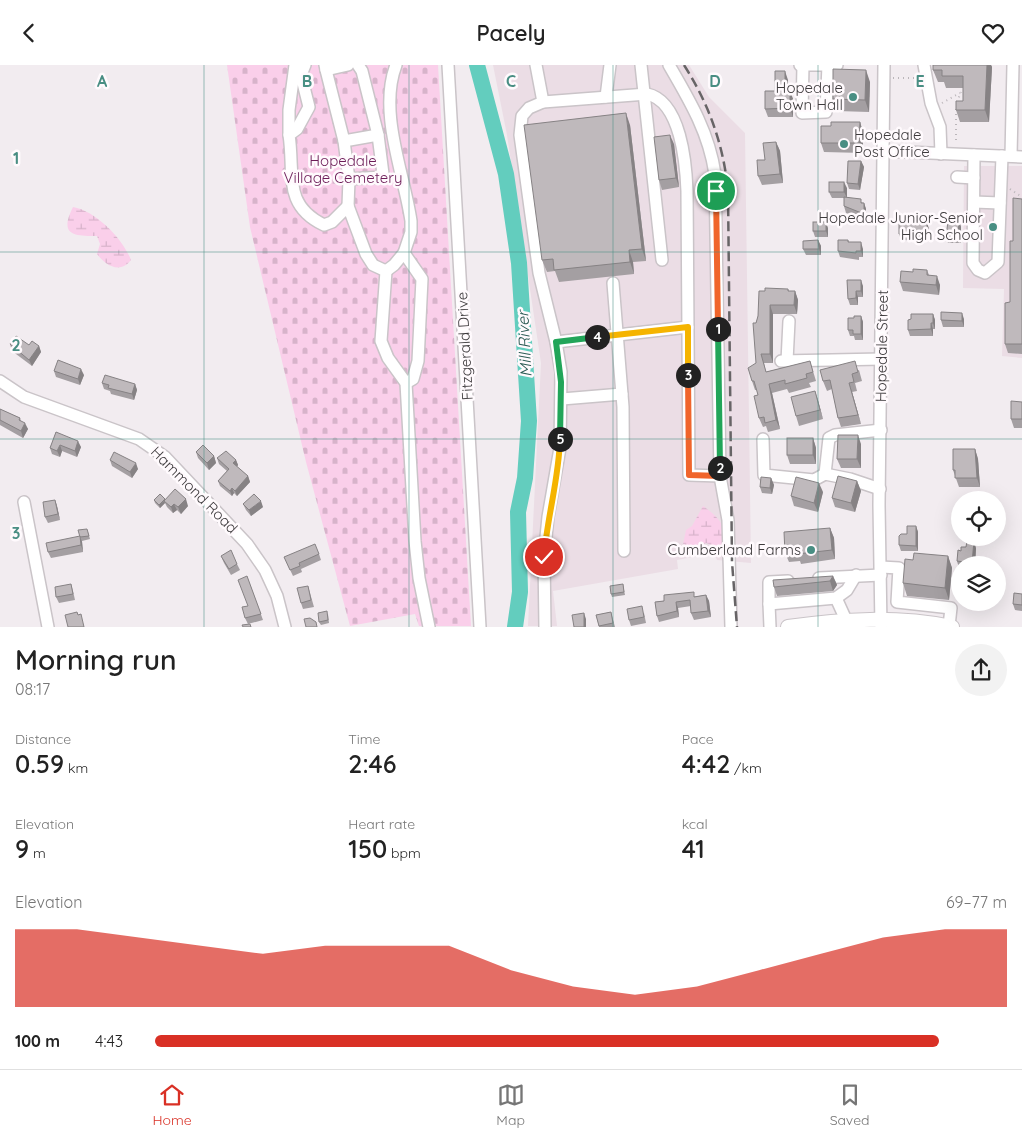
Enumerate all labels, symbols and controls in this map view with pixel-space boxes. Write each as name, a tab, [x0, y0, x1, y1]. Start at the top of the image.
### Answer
icon: back	[15, 19, 43, 47]
text: Pacely	[476, 19, 546, 47]
icon: heart	[979, 19, 1007, 47]
text: A	[97, 71, 108, 91]
text: B	[302, 71, 312, 91]
text: C	[506, 71, 516, 91]
text: D	[709, 71, 721, 91]
text: E	[915, 71, 925, 91]
place label: Hopedale Town Hall	[776, 78, 843, 114]
marker: Hopedale Town Hall	[847, 91, 859, 103]
place label: Hopedale Post Office	[854, 125, 930, 161]
marker: Hopedale Post Office	[838, 138, 850, 150]
text: 1	[13, 148, 19, 168]
park label: Hopedale Village Cemetery	[283, 151, 403, 187]
pin	[695, 170, 737, 212]
icon: arrive	[702, 177, 730, 205]
place label: Hopedale Junior-Senior High School	[818, 208, 983, 244]
marker: Hopedale Junior-Senior High School	[987, 221, 999, 233]
street label: Hopedale Street	[871, 290, 892, 402]
street label: Fitzgerald Drive	[452, 291, 477, 401]
water label: Mill River	[512, 309, 536, 378]
pin: 1	[706, 317, 730, 341]
text: 1	[716, 320, 721, 338]
pin: 4	[584, 325, 610, 349]
text: 4	[593, 328, 602, 346]
text: 2	[11, 335, 21, 355]
pin: 3	[676, 363, 700, 387]
text: 3	[685, 366, 692, 384]
pin: 5	[548, 427, 572, 451]
text: 5	[556, 430, 565, 448]
street label: Hammond Road	[147, 442, 242, 537]
pin: 2	[708, 455, 732, 481]
text: 2	[717, 459, 724, 477]
map controls	[951, 491, 1006, 611]
button: locate	[951, 491, 1006, 546]
text: 3	[12, 523, 20, 543]
pin	[523, 536, 565, 578]
place label: Cumberland Farms	[667, 540, 801, 559]
icon: check	[530, 543, 558, 571]
marker: Cumberland Farms	[805, 544, 817, 556]
button: layers	[951, 556, 1006, 611]
text: Morning run	[15, 642, 176, 677]
button: share	[955, 644, 1007, 696]
text: 08:17	[15, 679, 50, 699]
text: Distance	[15, 730, 71, 748]
text: Time	[348, 730, 380, 748]
text: Pace	[682, 730, 714, 748]
text: 0.59	[15, 748, 64, 779]
text: 2:46	[348, 748, 396, 779]
text: 4:42	[682, 748, 730, 779]
text: km	[64, 759, 88, 777]
text: /km	[730, 759, 762, 777]
text: Elevation	[15, 815, 74, 833]
text: Heart rate	[348, 815, 415, 833]
text: kcal	[682, 815, 708, 833]
text: 9	[15, 833, 29, 864]
text: 150	[348, 833, 387, 864]
text: 41	[682, 833, 705, 864]
text: m	[29, 844, 46, 862]
text: bpm	[387, 844, 421, 862]
text: Elevation	[15, 892, 82, 912]
text: 69–77 m	[946, 892, 1007, 912]
text: 100 m	[15, 1031, 60, 1051]
text: 4:43	[95, 1031, 123, 1051]
tab: Home	[152, 1081, 192, 1129]
tab: Map	[496, 1081, 525, 1129]
tab: Saved	[830, 1081, 870, 1129]

